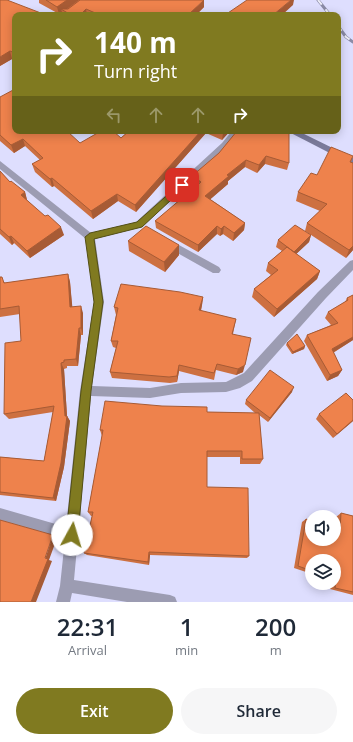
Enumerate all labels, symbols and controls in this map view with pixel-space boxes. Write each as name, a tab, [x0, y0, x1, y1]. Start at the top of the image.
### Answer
text: 140 m	[94, 23, 177, 61]
icon: right	[28, 28, 80, 80]
text: Turn right	[94, 59, 177, 83]
icon: left	[103, 104, 125, 126]
icon: ahead	[145, 104, 167, 126]
icon: ahead	[187, 104, 209, 126]
icon: right	[229, 104, 251, 126]
pin	[165, 168, 199, 202]
icon: arrive	[171, 174, 193, 196]
map controls	[305, 510, 341, 590]
button: sound	[305, 510, 341, 546]
position arrow	[51, 514, 93, 556]
button: layers	[305, 554, 341, 590]
text: 22:31	[57, 610, 118, 643]
text: 1	[180, 610, 194, 643]
text: 200	[255, 610, 296, 643]
text: Arrival	[68, 641, 107, 659]
text: min	[175, 641, 198, 659]
text: m	[270, 641, 282, 659]
button: Exit	[16, 688, 173, 734]
button: Share	[181, 688, 337, 734]

